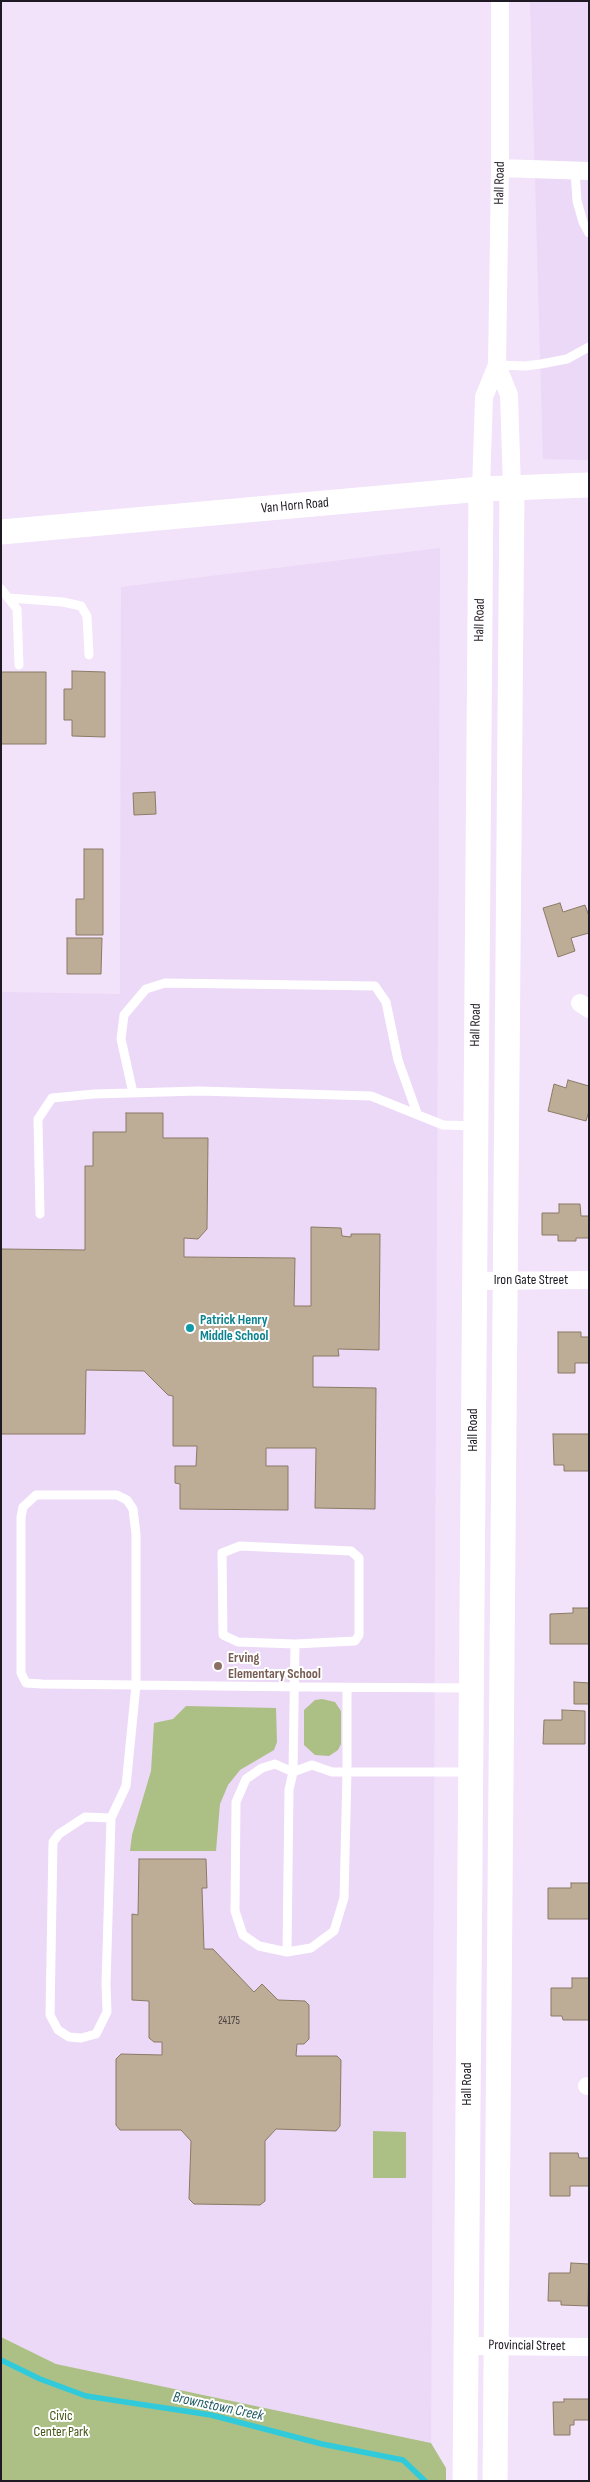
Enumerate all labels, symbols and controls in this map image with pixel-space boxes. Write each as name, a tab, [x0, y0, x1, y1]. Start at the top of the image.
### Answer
street label: Hall Road	[491, 161, 509, 205]
street label: Van Horn Road	[260, 495, 330, 517]
street label: Hall Road	[471, 598, 489, 642]
street label: Hall Road	[467, 1003, 485, 1047]
street label: Iron Gate Street	[494, 1272, 568, 1288]
place label: Patrick Henry Middle School	[200, 1312, 268, 1344]
marker: Patrick Henry Middle School	[184, 1322, 196, 1334]
street label: Hall Road	[465, 1408, 481, 1452]
place label: Erving Elementary School	[228, 1650, 321, 1682]
marker: Erving Elementary School	[212, 1660, 224, 1672]
house number: 24175	[218, 2014, 240, 2028]
street label: Hall Road	[459, 2062, 475, 2106]
street label: Provincial Street	[488, 2337, 566, 2355]
water label: Brownstown Creek	[171, 2389, 265, 2425]
park label: Civic Center Park	[34, 2408, 88, 2440]

